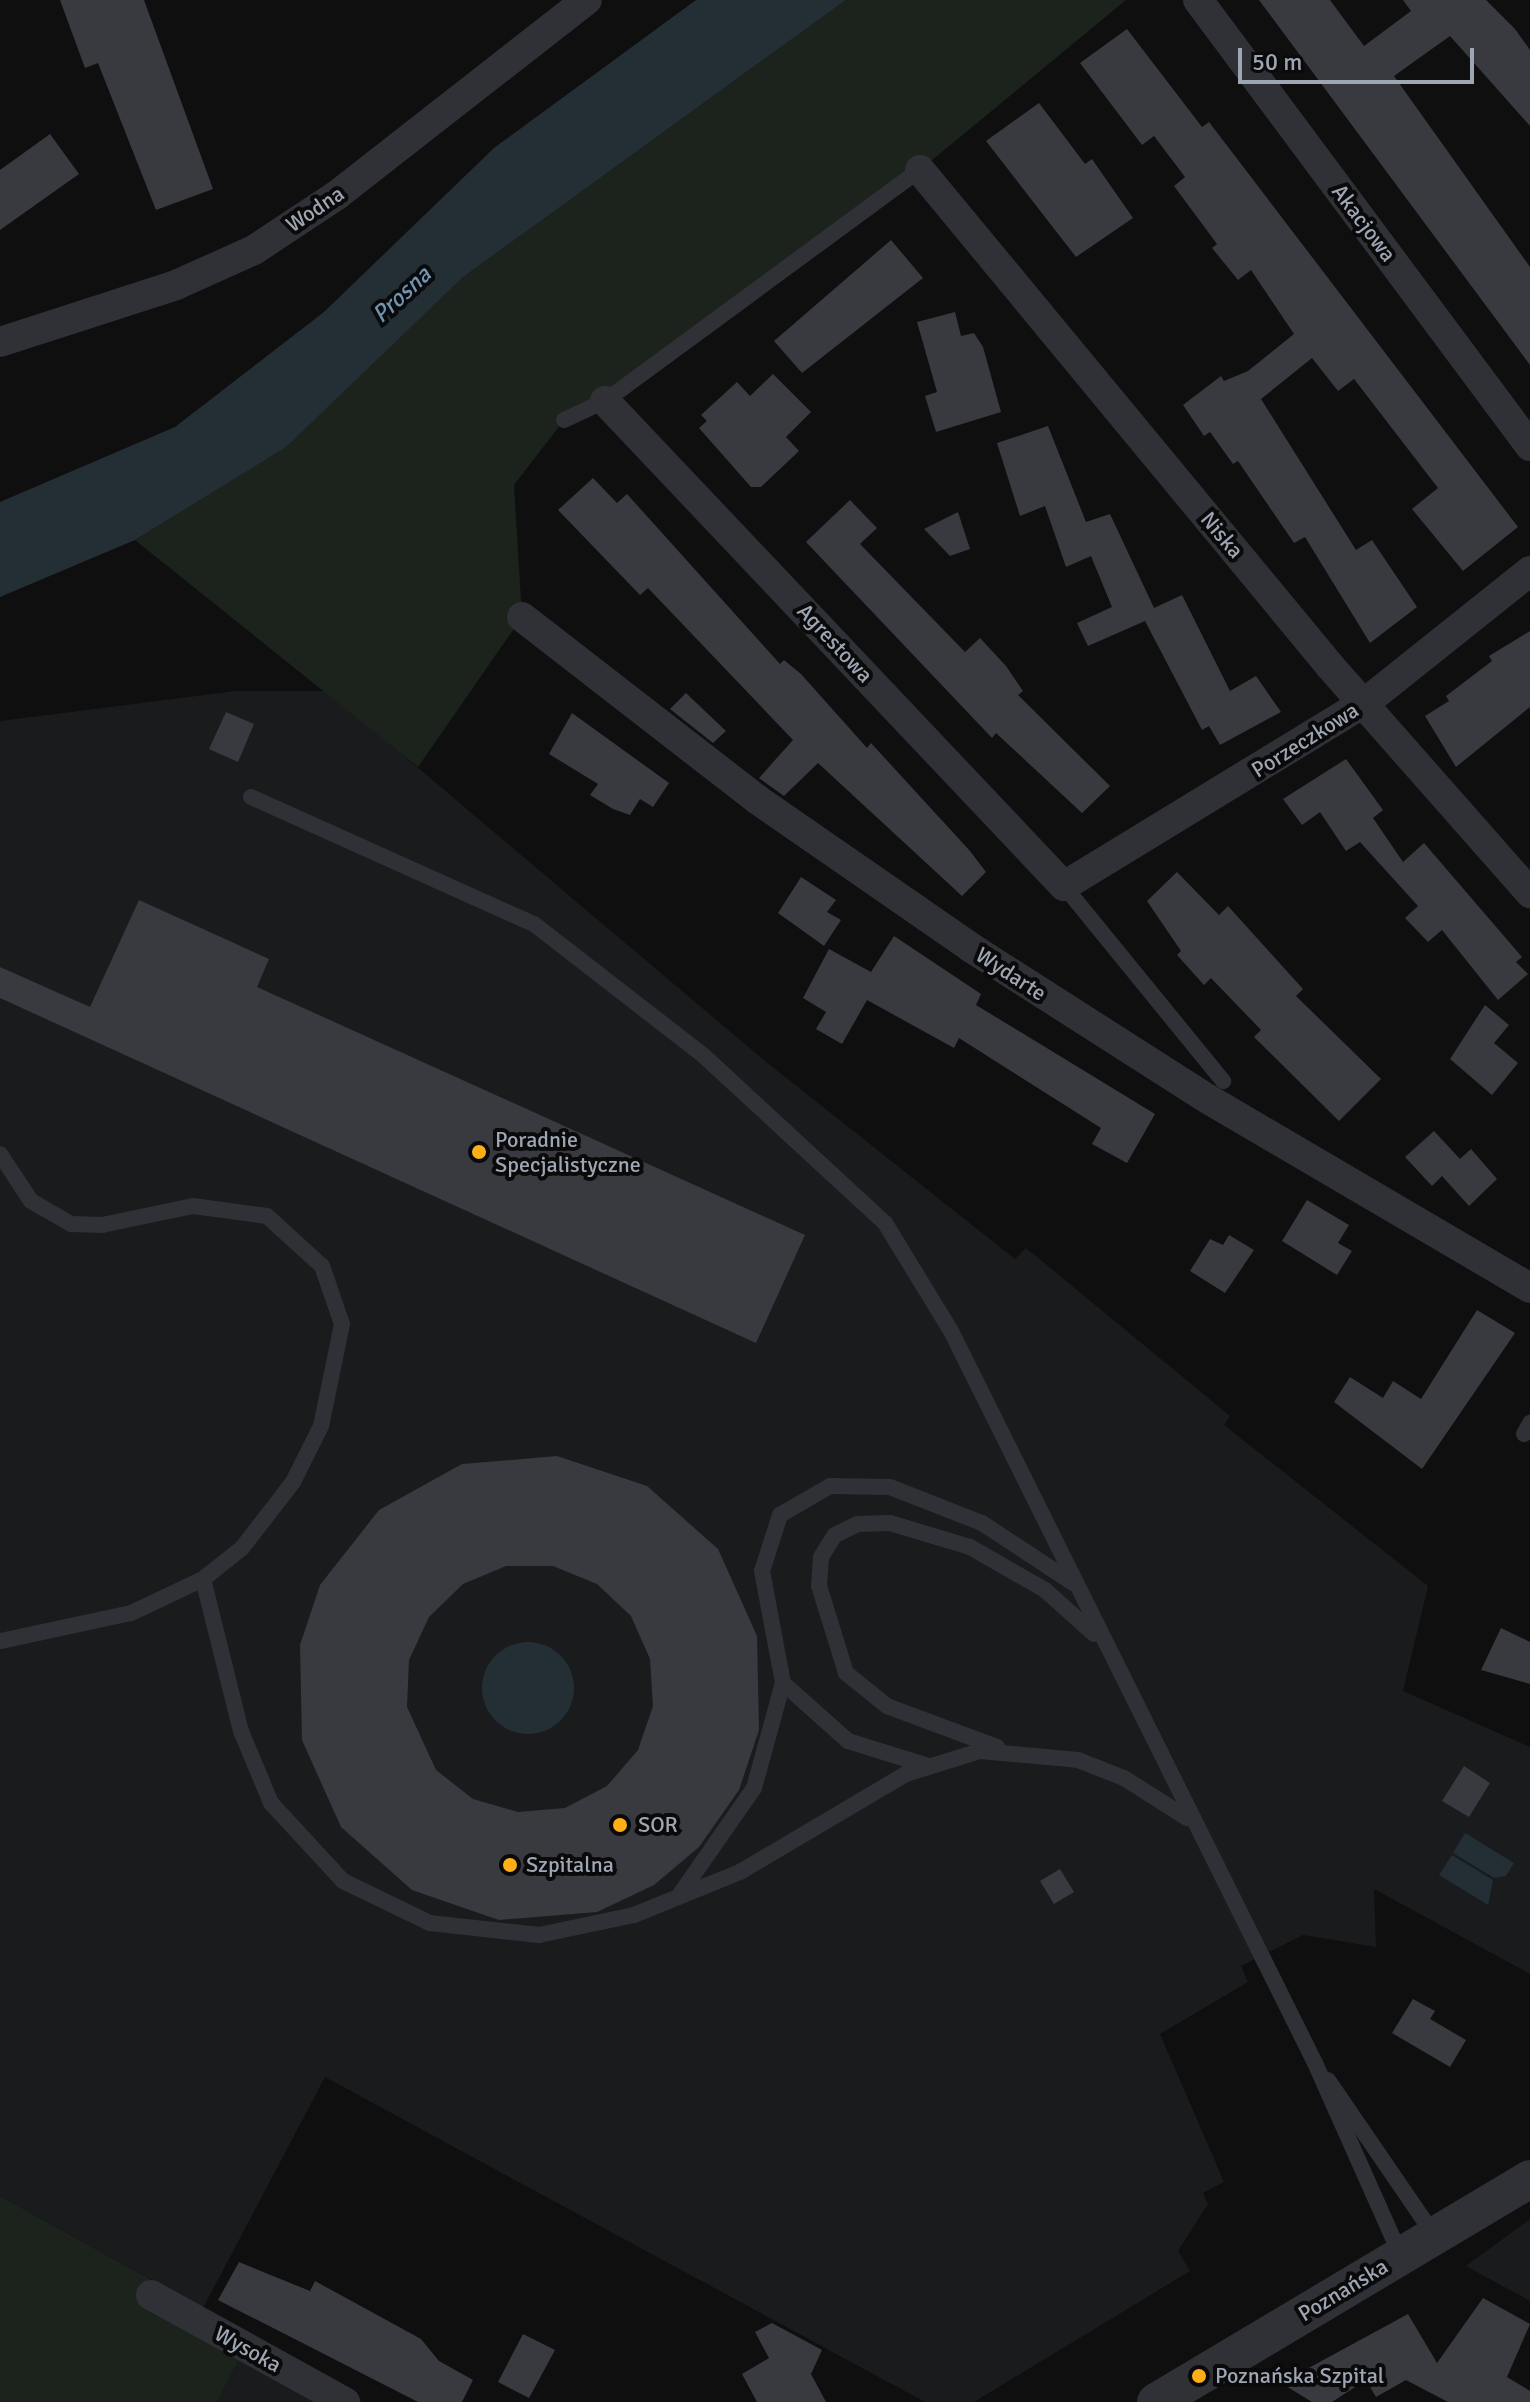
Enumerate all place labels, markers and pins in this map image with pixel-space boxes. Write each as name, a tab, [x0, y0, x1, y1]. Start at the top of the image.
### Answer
place label: Poradnie Specjalistyczne	[495, 1126, 641, 1178]
marker: Poradnie Specjalistyczne	[470, 1143, 488, 1161]
place label: SOR	[638, 1812, 678, 1838]
marker: SOR	[609, 1814, 631, 1836]
place label: Szpitalna	[526, 1852, 614, 1878]
marker: Szpitalna	[501, 1856, 519, 1874]
place label: Poznańska Szpital	[1215, 2363, 1384, 2389]
marker: Poznańska Szpital	[1190, 2367, 1208, 2385]

